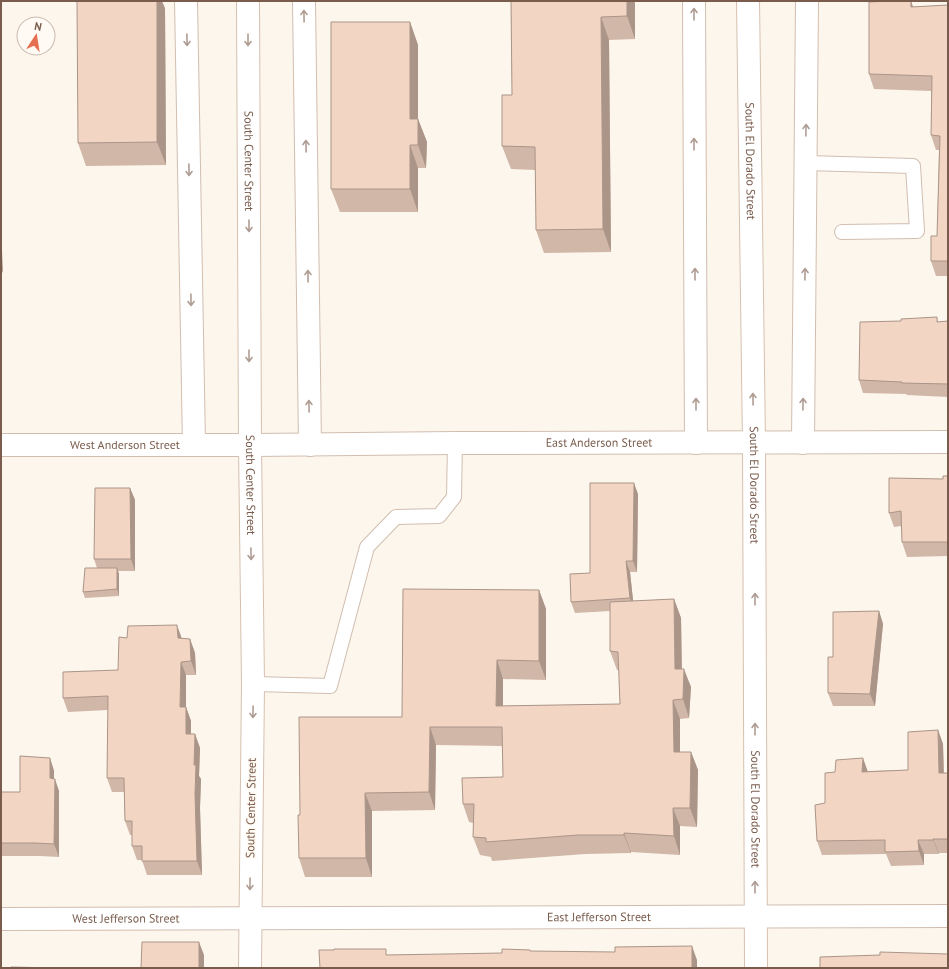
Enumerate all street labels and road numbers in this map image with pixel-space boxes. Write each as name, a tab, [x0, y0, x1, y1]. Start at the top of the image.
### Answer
street label: South El Dorado Street	[742, 102, 759, 220]
street label: South Center Street	[241, 111, 257, 211]
street label: South El Dorado Street	[747, 426, 762, 544]
street label: South Center Street	[243, 435, 259, 535]
street label: East Anderson Street	[546, 435, 652, 450]
street label: West Anderson Street	[70, 437, 180, 452]
street label: South El Dorado Street	[748, 750, 764, 868]
street label: South Center Street	[242, 758, 259, 858]
street label: East Jefferson Street	[547, 909, 651, 924]
street label: West Jefferson Street	[72, 910, 180, 926]

